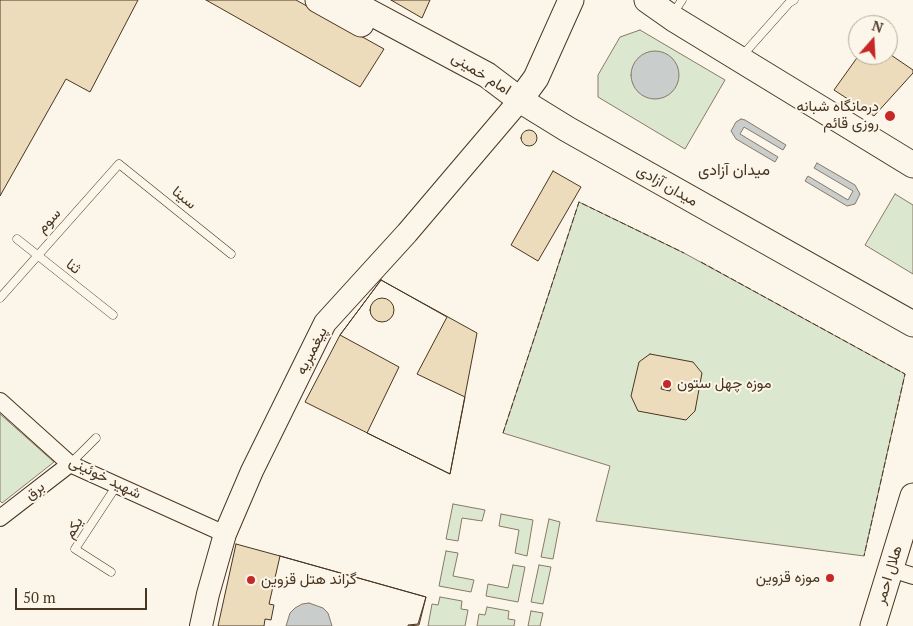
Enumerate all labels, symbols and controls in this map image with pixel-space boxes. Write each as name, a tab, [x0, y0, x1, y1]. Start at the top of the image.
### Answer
north arrow	[848, 15, 898, 65]
text: N	[870, 16, 886, 37]
street label: امام خمینی	[448, 49, 514, 99]
place label: درمانگاه شبانه روزی قائم	[796, 98, 879, 133]
marker: درمانگاه شبانه روزی قائم	[883, 109, 897, 123]
district label: میدان آزادی	[698, 160, 770, 180]
street label: میدان آزادی	[633, 161, 701, 211]
street label: سینا	[168, 183, 200, 213]
street label: سوم	[33, 205, 65, 237]
street label: ثنا	[62, 256, 84, 278]
street label: پیغمبریه	[292, 324, 332, 378]
place label: موزه چهل ستون	[677, 375, 772, 393]
marker: موزه چهل ستون	[661, 378, 673, 390]
street label: شهید خوئینی	[66, 453, 144, 503]
street label: برق	[22, 478, 48, 504]
street label: یکم	[61, 514, 87, 542]
street label: هلال احمر	[872, 543, 906, 607]
place label: موزه قزوین	[756, 569, 820, 587]
place label: گراند هتل قزوین	[261, 571, 357, 589]
marker: موزه قزوین	[824, 572, 836, 584]
marker: گراند هتل قزوین	[245, 574, 257, 586]
scale bar	[18, 578, 150, 610]
text: 50 m	[23, 587, 56, 607]

